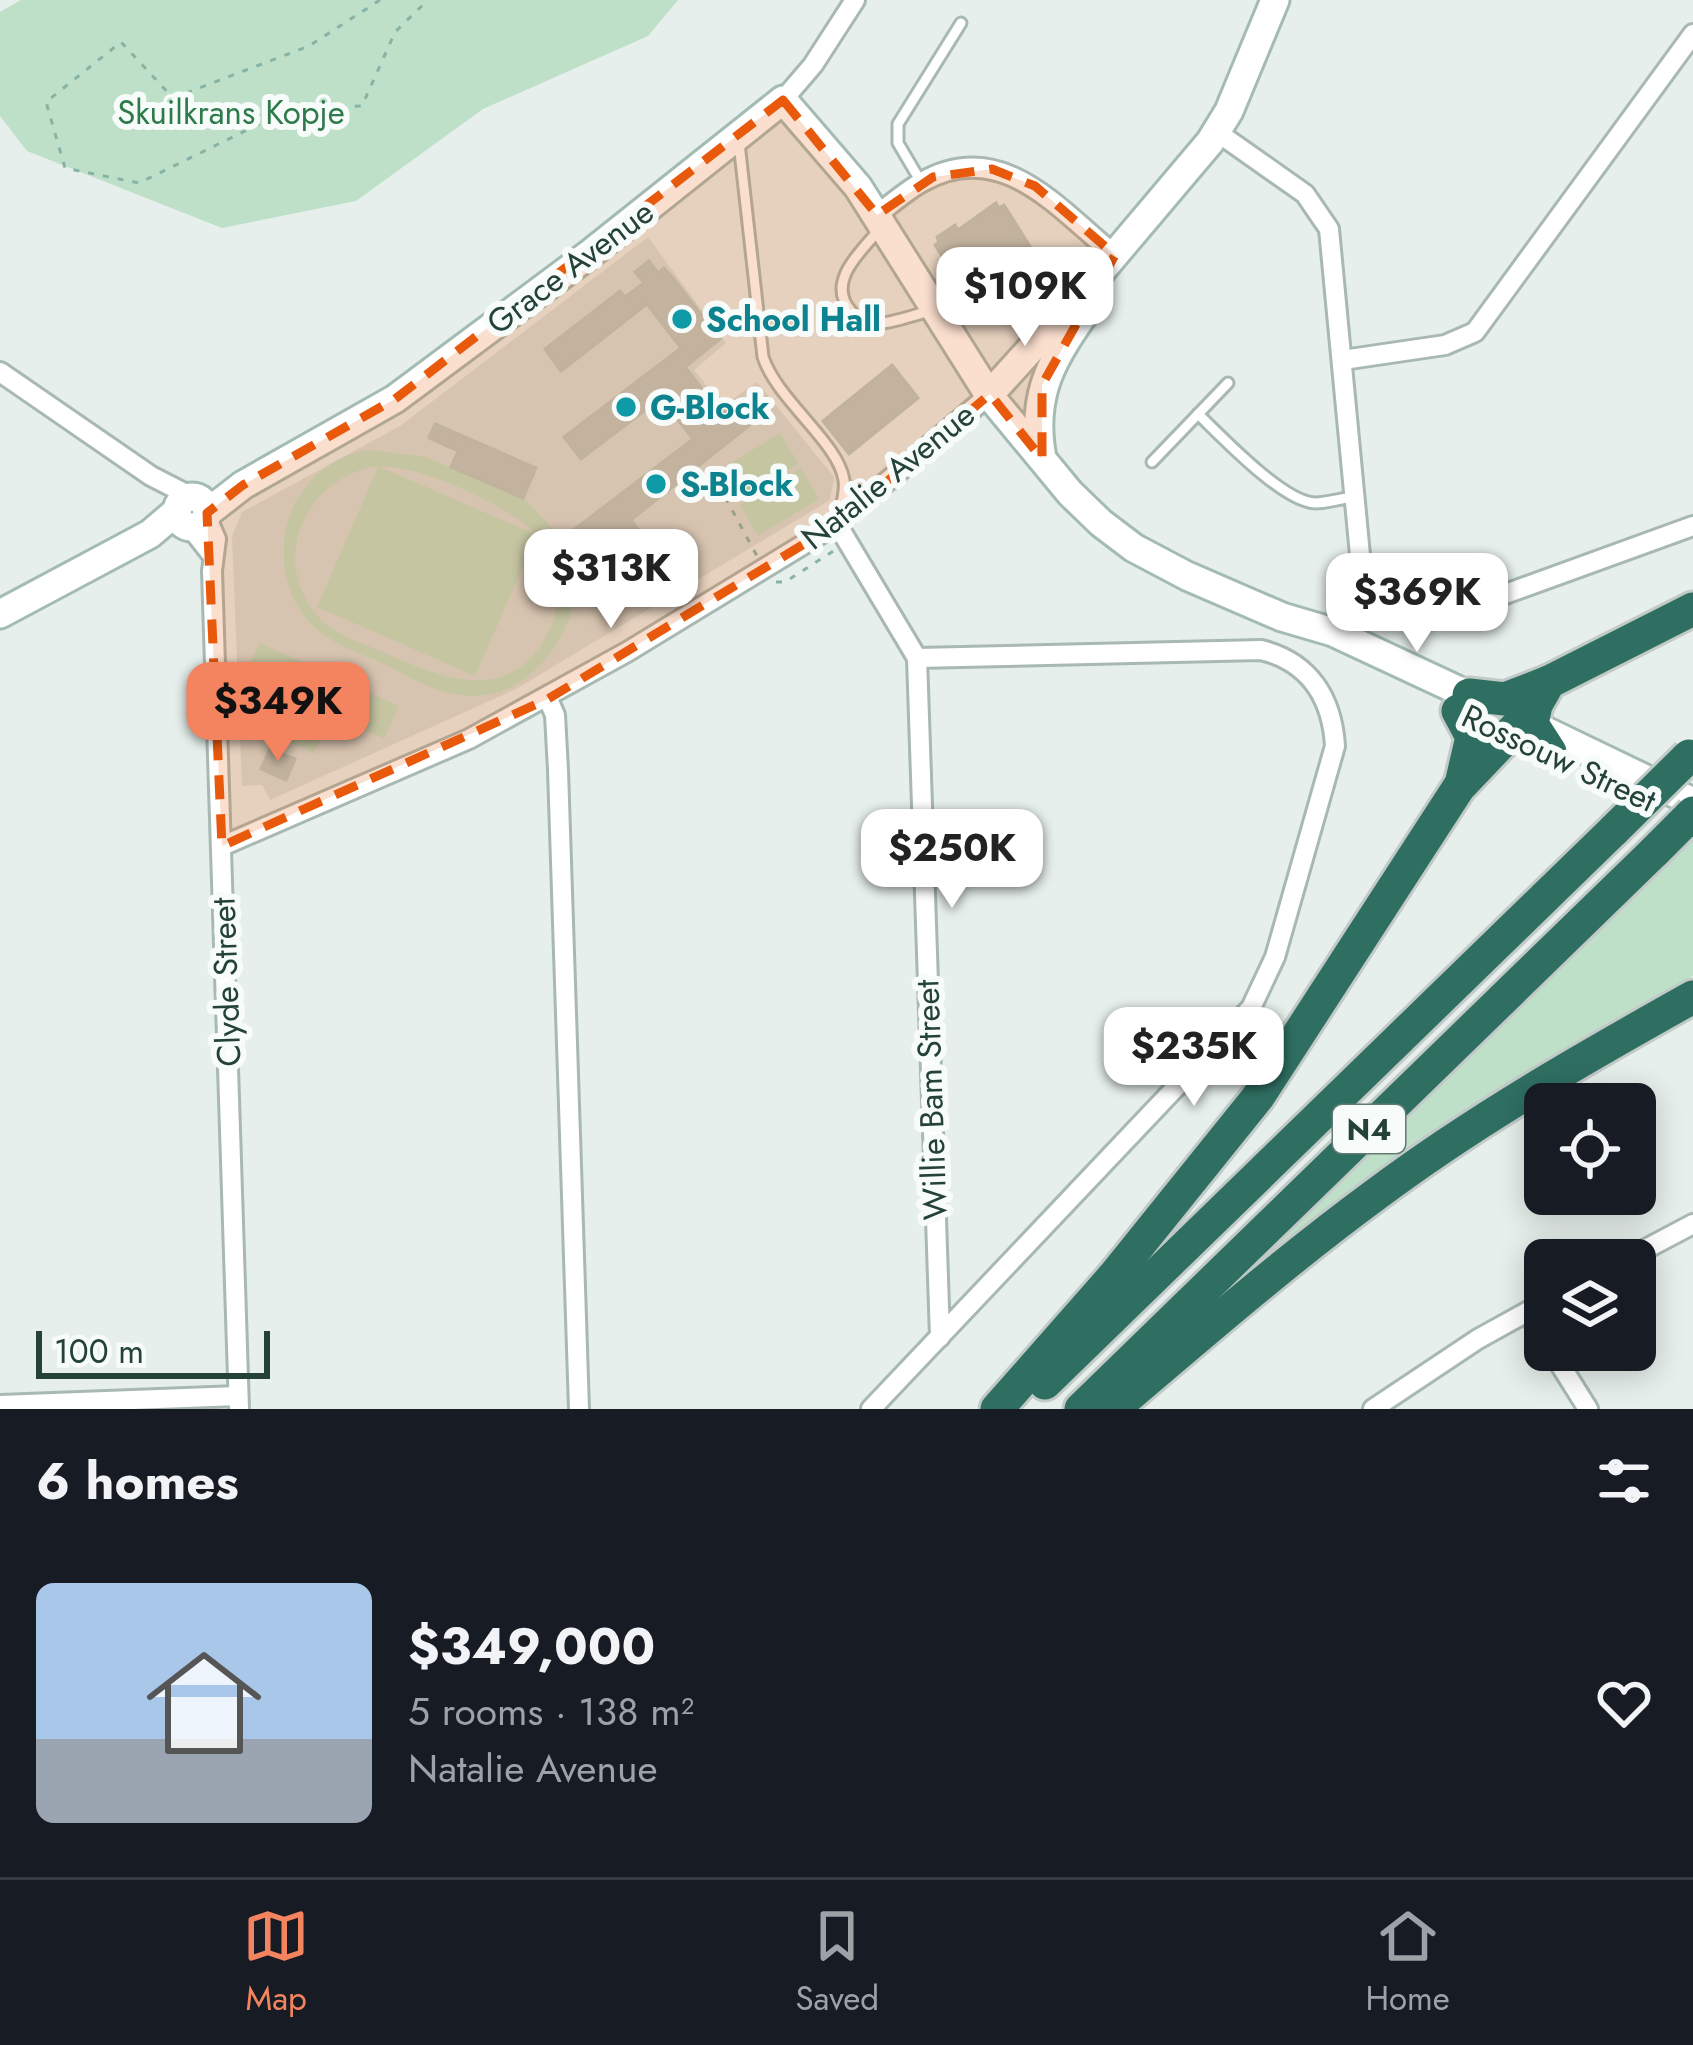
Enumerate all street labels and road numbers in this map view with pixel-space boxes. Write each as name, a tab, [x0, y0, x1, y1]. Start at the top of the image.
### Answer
street label: Grace Avenue	[477, 189, 663, 345]
street label: Natalie Avenue	[791, 391, 985, 561]
street label: Rossouw Street	[1454, 692, 1664, 824]
street label: Clyde Street	[200, 897, 252, 1067]
street label: Willie Bam Street	[903, 979, 959, 1221]
road number: N4	[1333, 1105, 1405, 1153]

